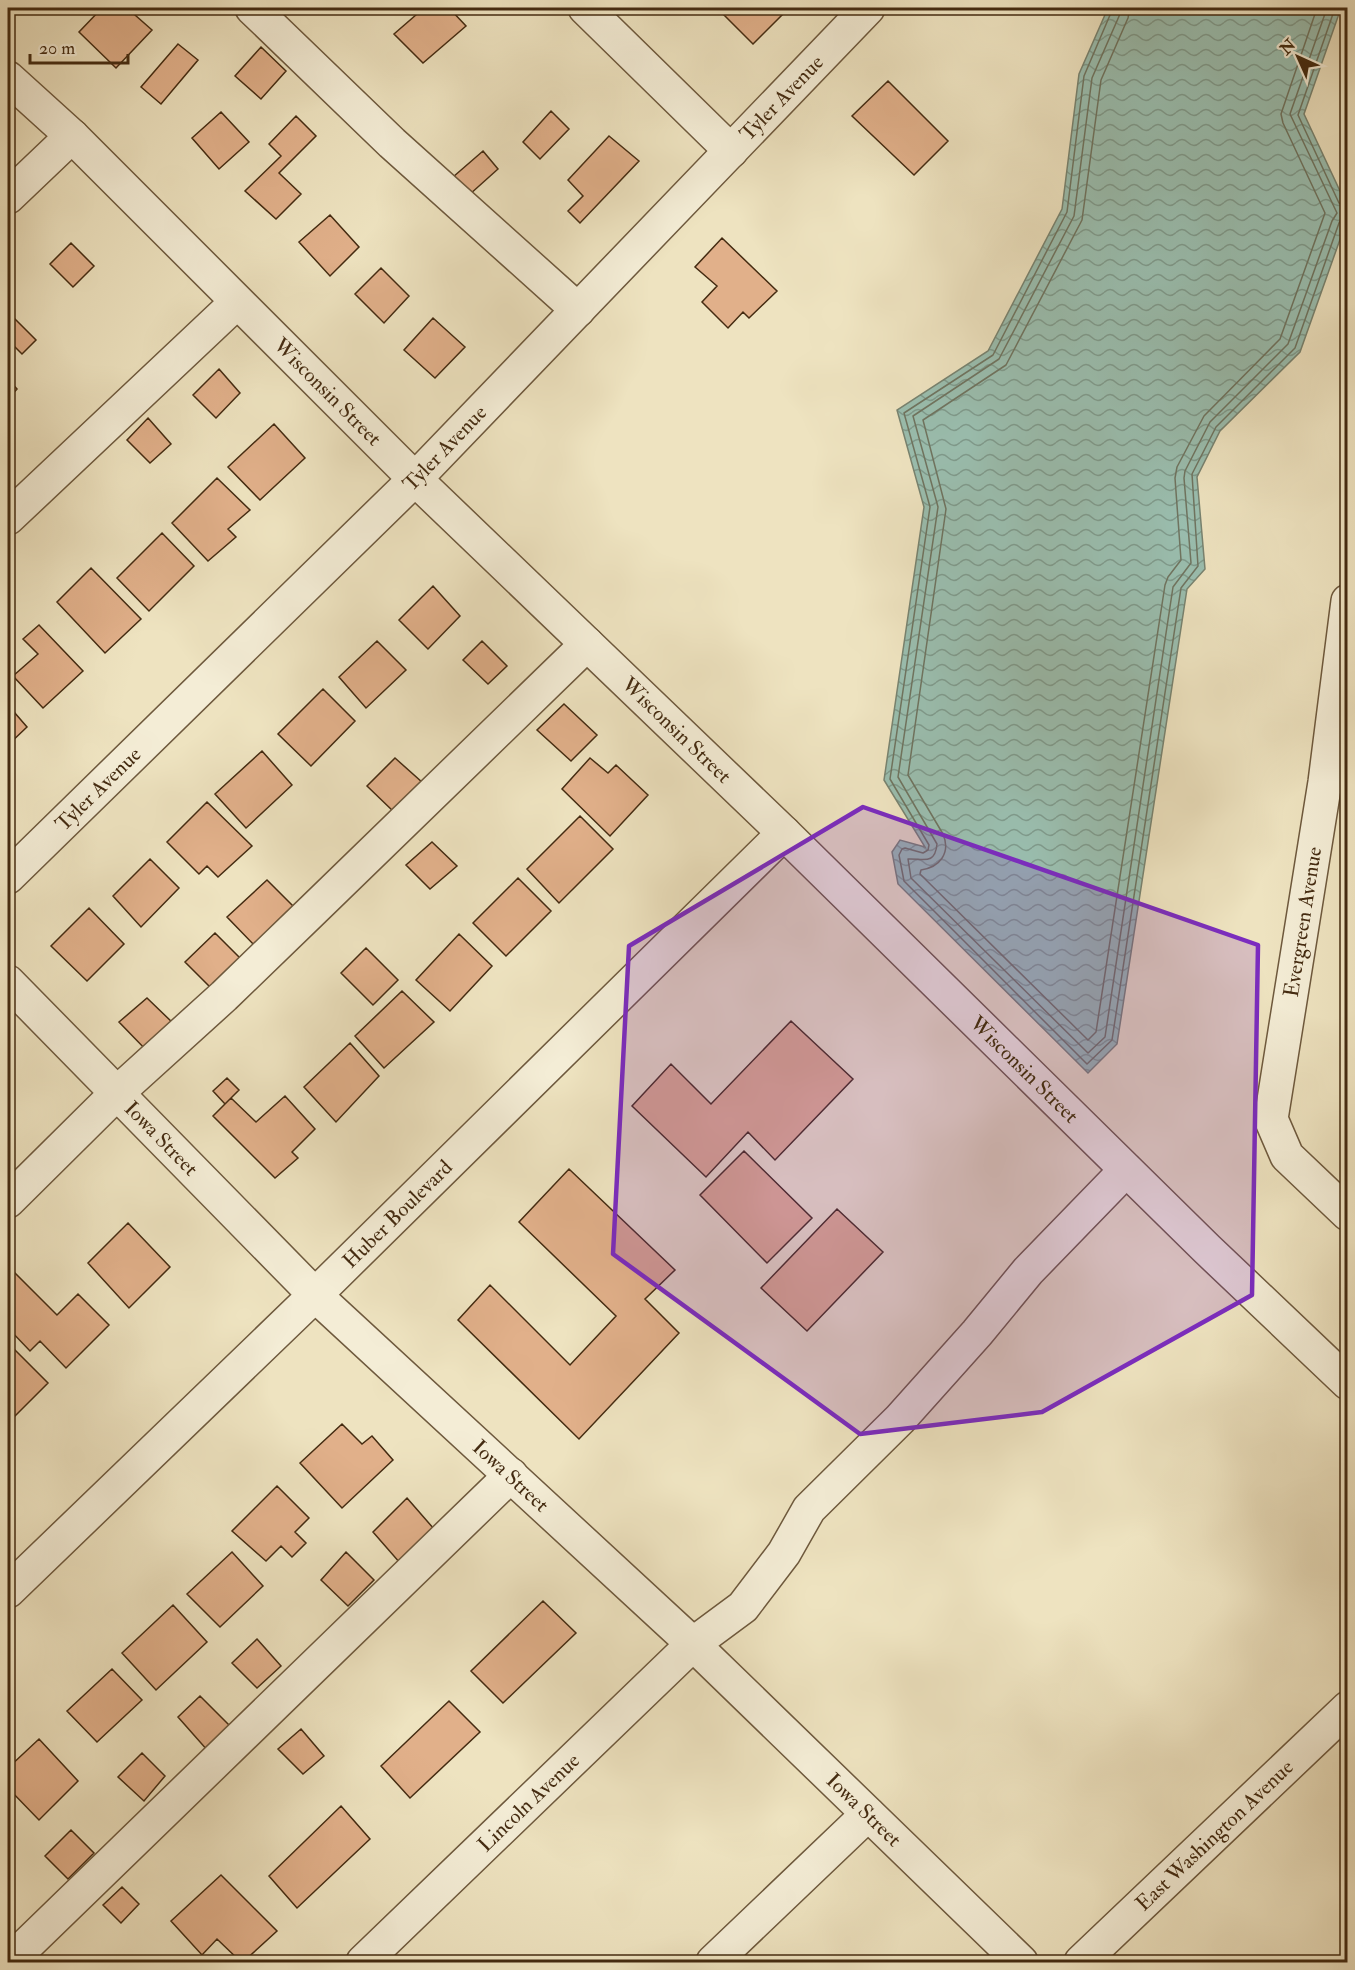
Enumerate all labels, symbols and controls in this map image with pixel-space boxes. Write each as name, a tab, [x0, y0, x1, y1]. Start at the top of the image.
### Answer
scale bar	[30, 27, 128, 65]
north arrow	[1268, 27, 1328, 87]
text: N	[1275, 34, 1301, 60]
text: 20 m	[39, 37, 75, 60]
street label: Tyler Avenue	[734, 49, 829, 147]
street label: Wisconsin Street	[267, 331, 388, 452]
street label: Tyler Avenue	[397, 399, 493, 497]
street label: Wisconsin Street	[615, 670, 737, 789]
street label: Tyler Avenue	[49, 741, 147, 837]
street label: Evergreen Avenue	[1278, 845, 1328, 999]
street label: Wisconsin Street	[964, 1009, 1085, 1129]
street label: Iowa Street	[119, 1095, 204, 1182]
street label: Huber Boulevard	[337, 1153, 458, 1274]
street label: Iowa Street	[467, 1434, 555, 1518]
street label: Lincoln Avenue	[472, 1747, 585, 1858]
street label: East Washington Avenue	[1130, 1753, 1299, 1917]
street label: Iowa Street	[821, 1767, 908, 1853]

